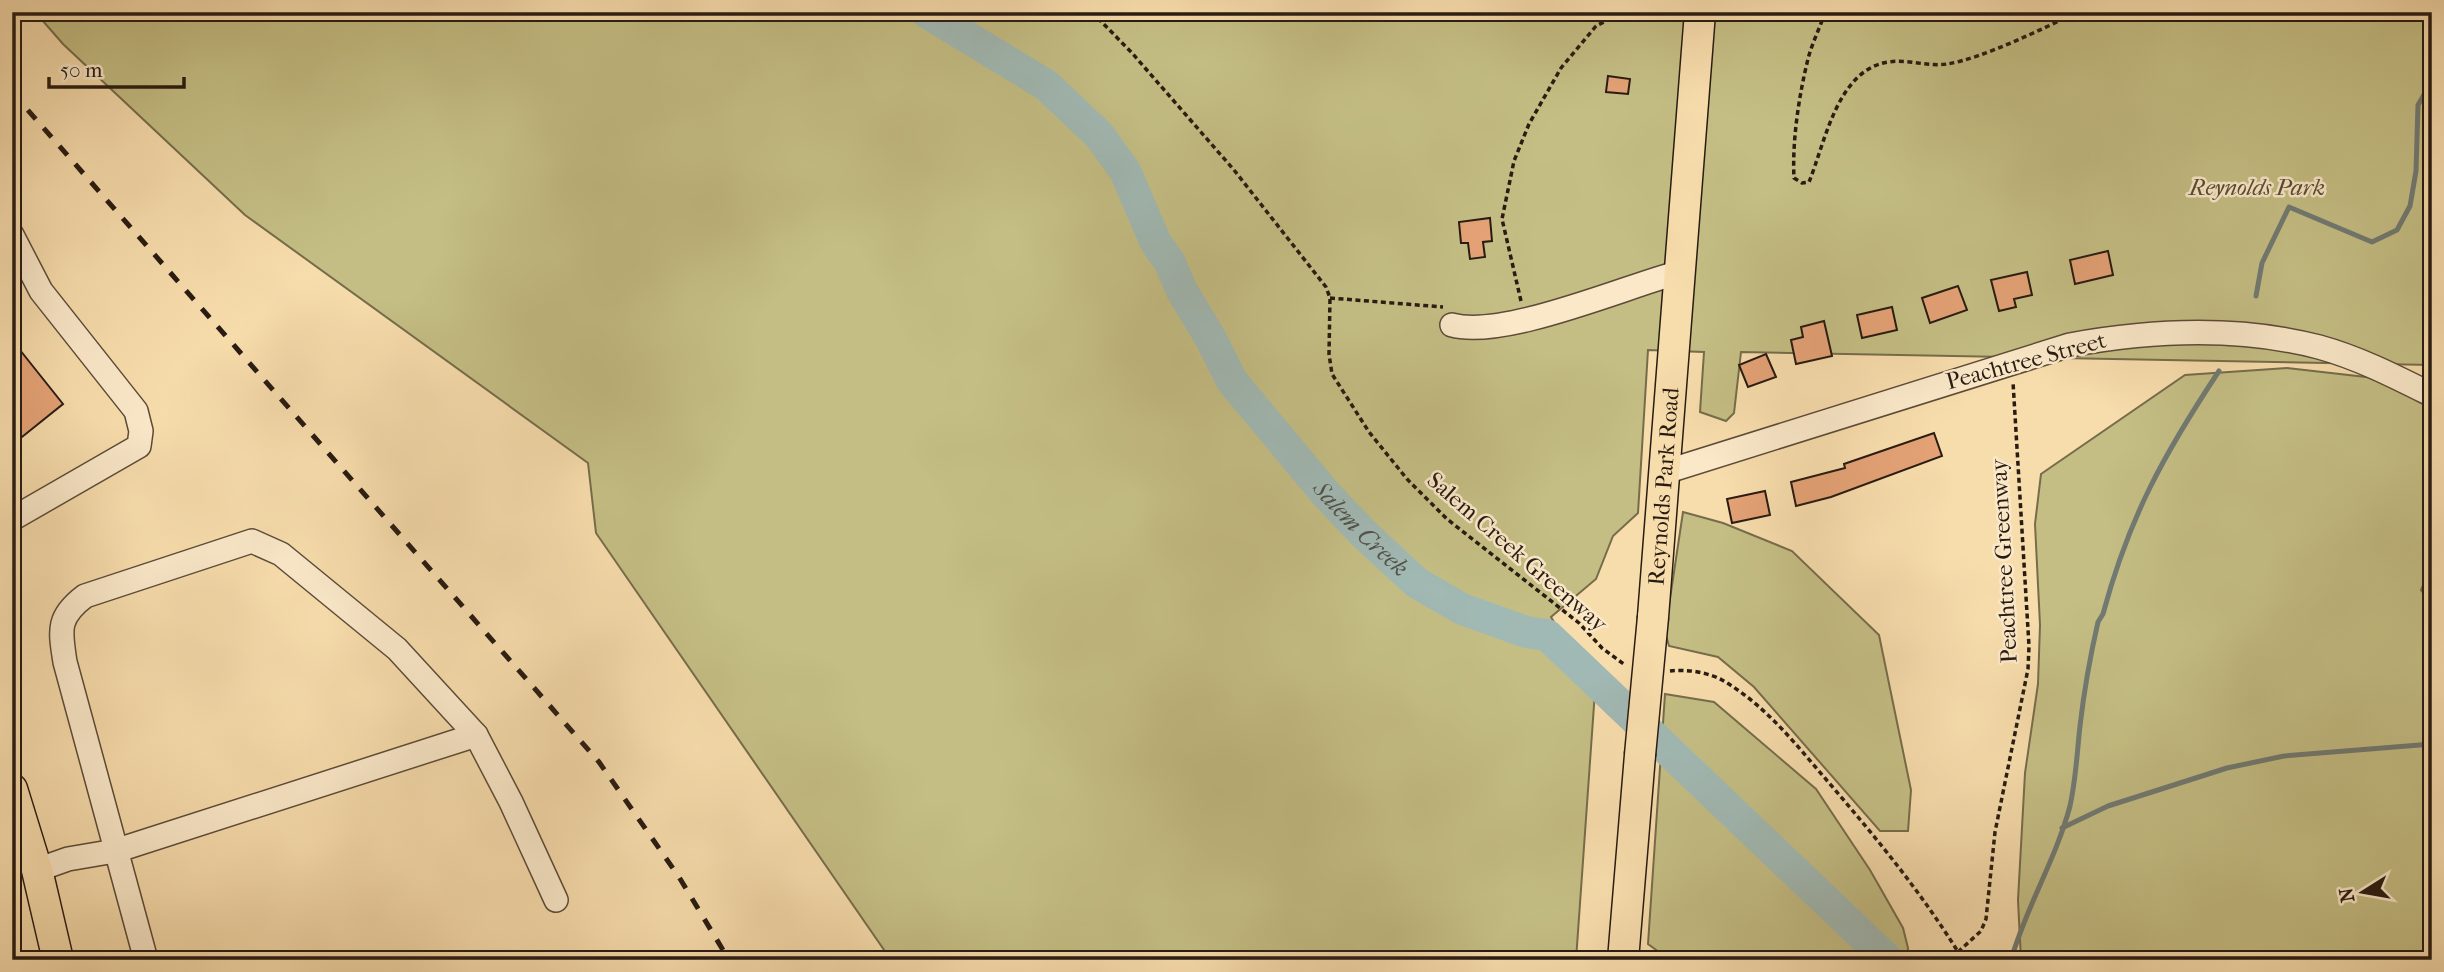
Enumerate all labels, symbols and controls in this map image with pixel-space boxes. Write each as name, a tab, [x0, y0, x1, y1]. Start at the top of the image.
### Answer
scale bar	[49, 46, 184, 90]
text: 50 m	[60, 58, 103, 82]
park label: Reynolds Park	[2187, 174, 2325, 201]
street label: Peachtree Street	[1943, 327, 2109, 395]
street label: Reynolds Park Road	[1642, 386, 1684, 586]
street label: Peachtree Greenway	[1985, 457, 2023, 664]
street label: Salem Creek Greenway	[1422, 466, 1613, 638]
water label: Salem Creek	[1306, 474, 1414, 582]
north arrow	[2328, 856, 2398, 926]
text: N	[2335, 885, 2359, 904]

